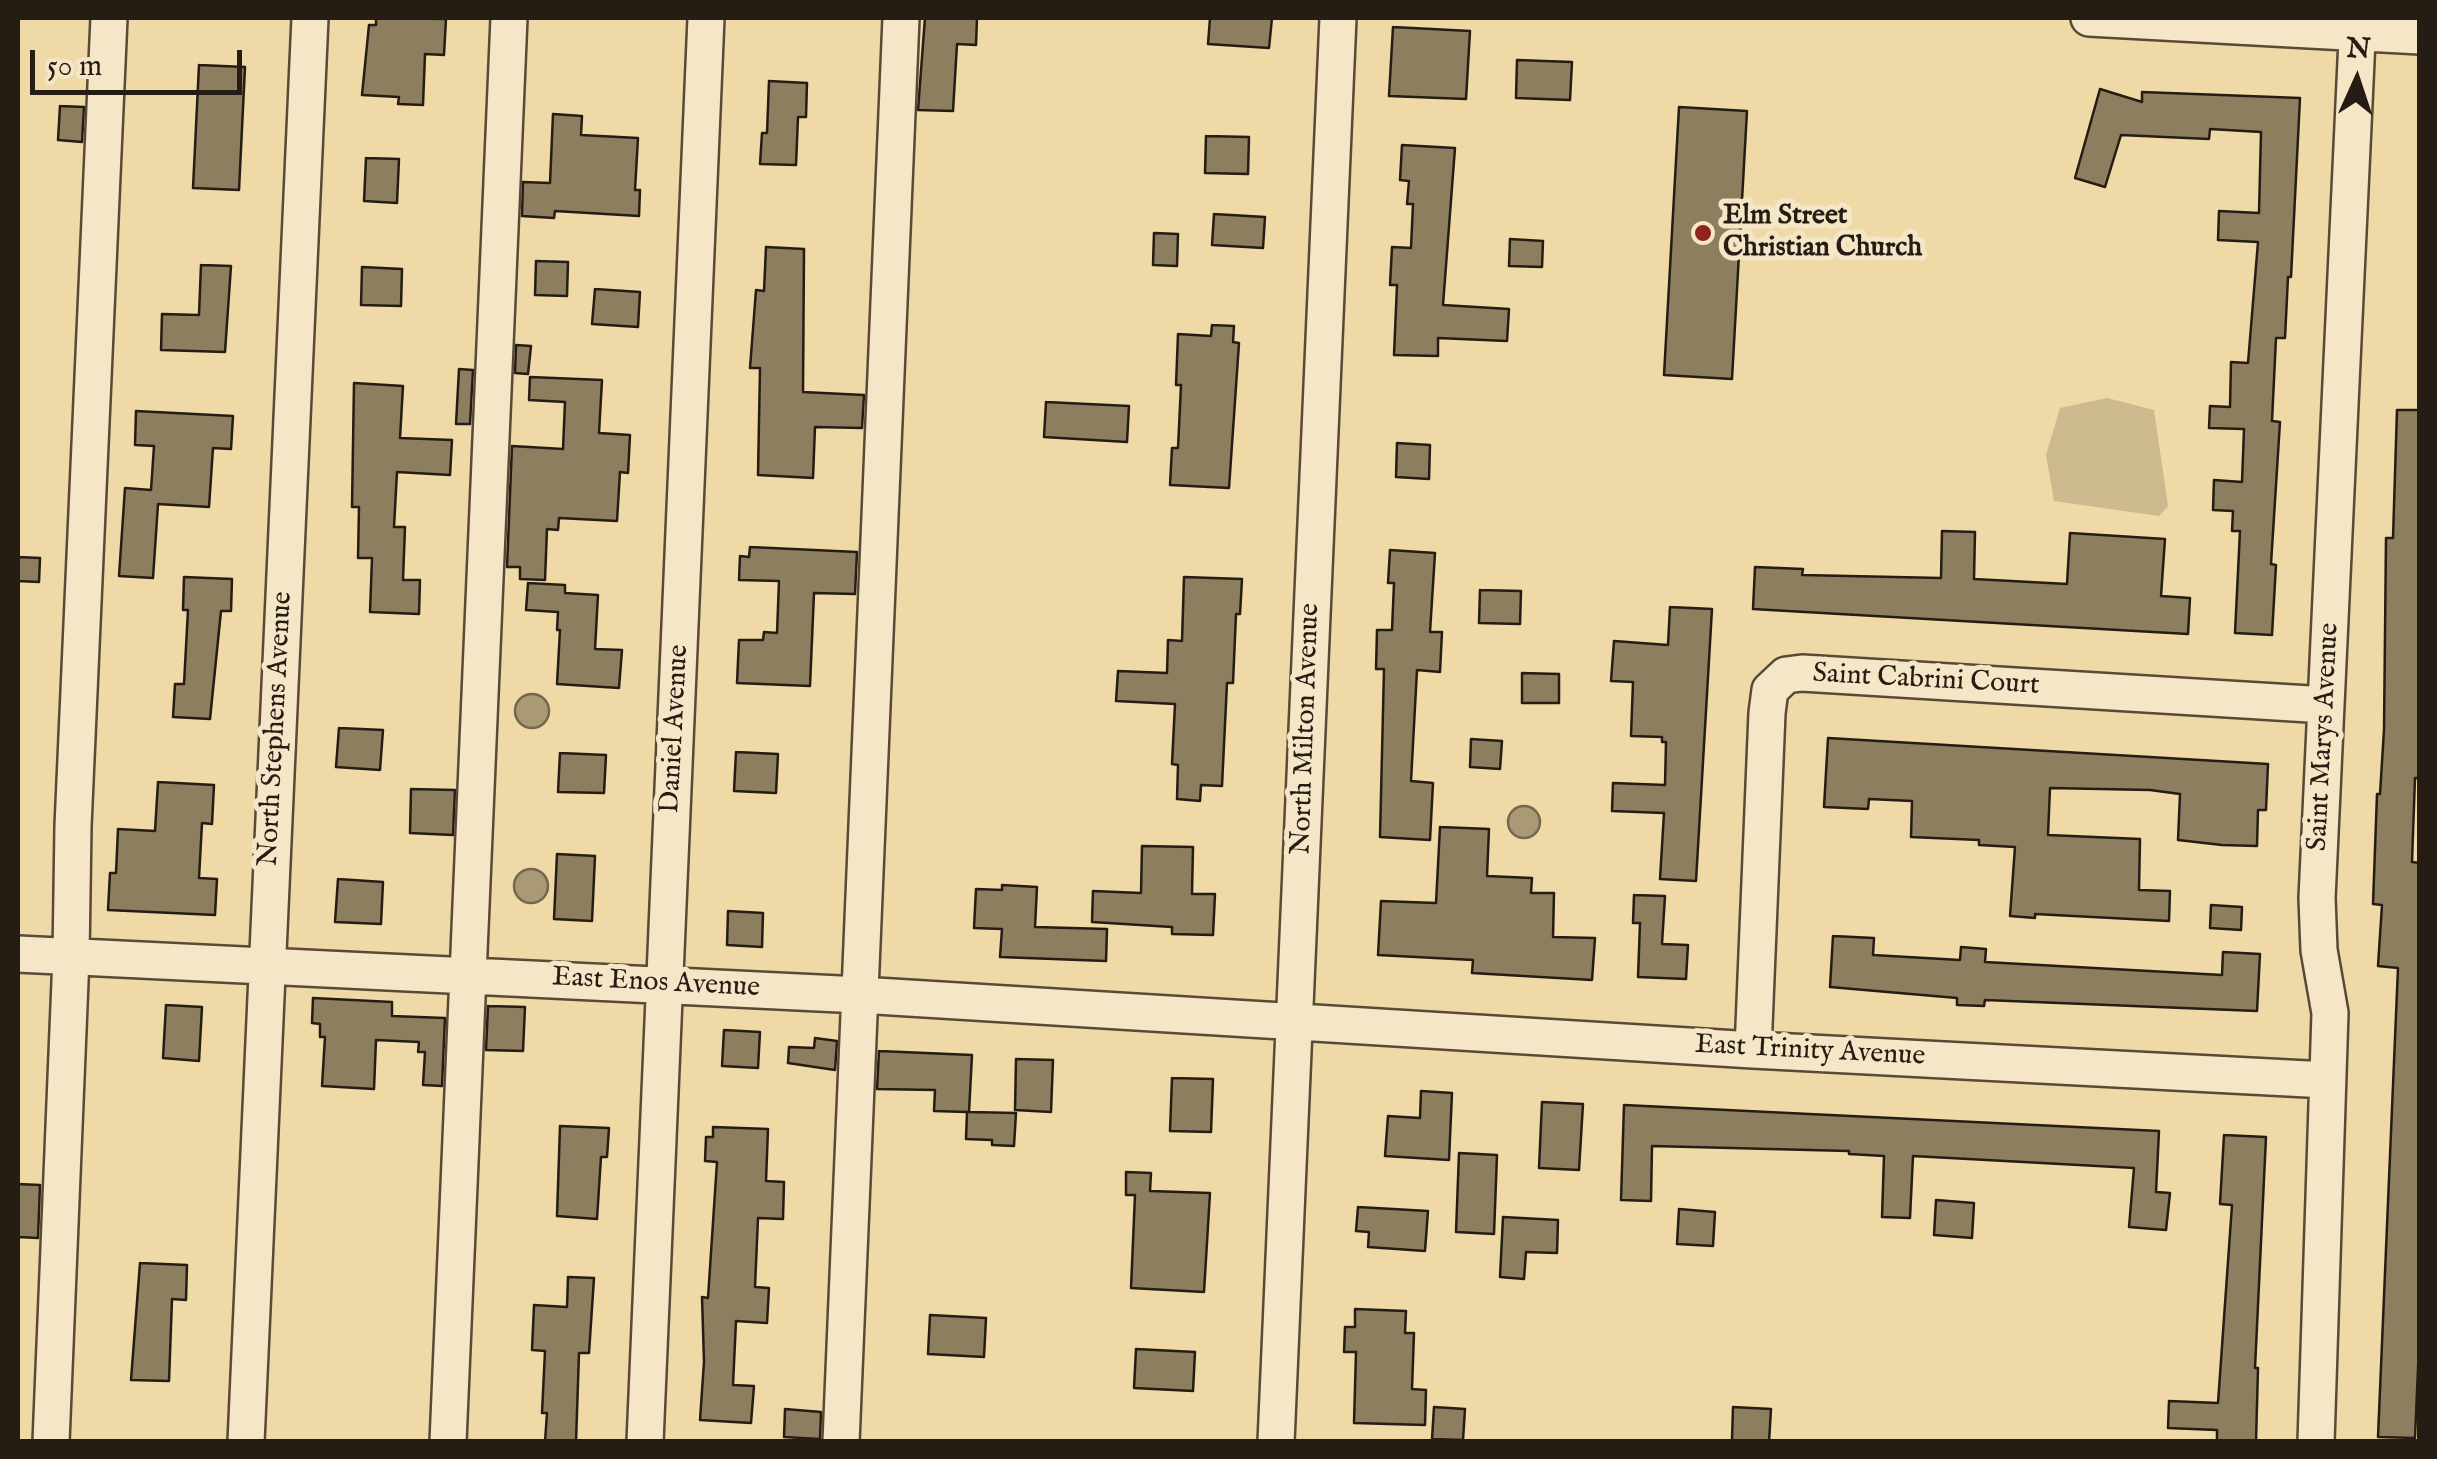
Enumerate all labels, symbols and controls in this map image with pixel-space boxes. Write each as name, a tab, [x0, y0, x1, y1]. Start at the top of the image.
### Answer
scale bar	[35, 30, 248, 92]
north arrow	[2307, 30, 2407, 130]
text: N	[2346, 31, 2372, 68]
text: 50 m	[47, 48, 102, 86]
place label: Elm Street Christian Church	[1723, 200, 1922, 266]
marker: Elm Street Christian Church	[1692, 222, 1714, 244]
street label: North Stephens Avenue	[253, 591, 301, 867]
street label: North Milton Avenue	[1286, 603, 1328, 855]
street label: Saint Marys Avenue	[2302, 622, 2348, 852]
street label: Daniel Avenue	[655, 644, 697, 814]
street label: Saint Cabrini Court	[1812, 658, 2040, 704]
street label: East Enos Avenue	[551, 962, 761, 1006]
street label: East Trinity Avenue	[1694, 1029, 1926, 1075]

